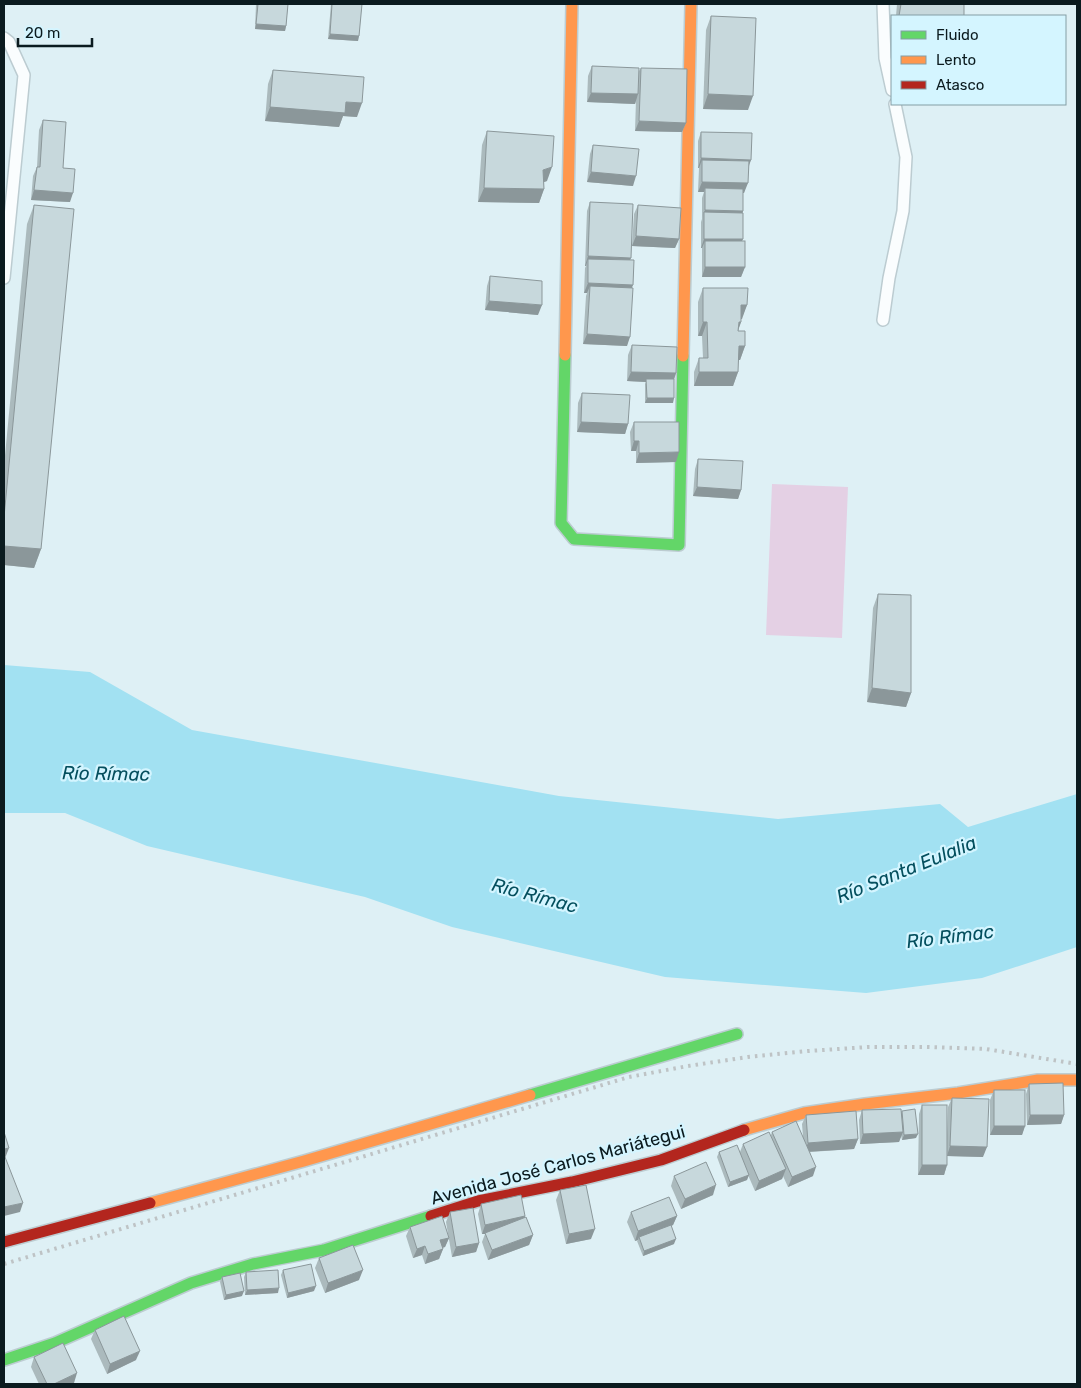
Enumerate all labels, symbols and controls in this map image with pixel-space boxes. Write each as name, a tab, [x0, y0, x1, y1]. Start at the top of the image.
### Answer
scale bar	[18, 15, 91, 47]
legend	[891, 15, 1066, 105]
text: 20 m	[25, 24, 60, 42]
text: Fluido	[936, 26, 979, 44]
text: Lento	[936, 51, 976, 69]
text: Atasco	[936, 76, 984, 94]
water label: Río Rímac	[62, 761, 150, 786]
water label: Río Santa Eulalia	[833, 831, 980, 908]
water label: Río Rímac	[489, 873, 580, 918]
water label: Río Rímac	[905, 920, 995, 953]
street label: Avenida José Carlos Mariátegui	[428, 1120, 688, 1210]

